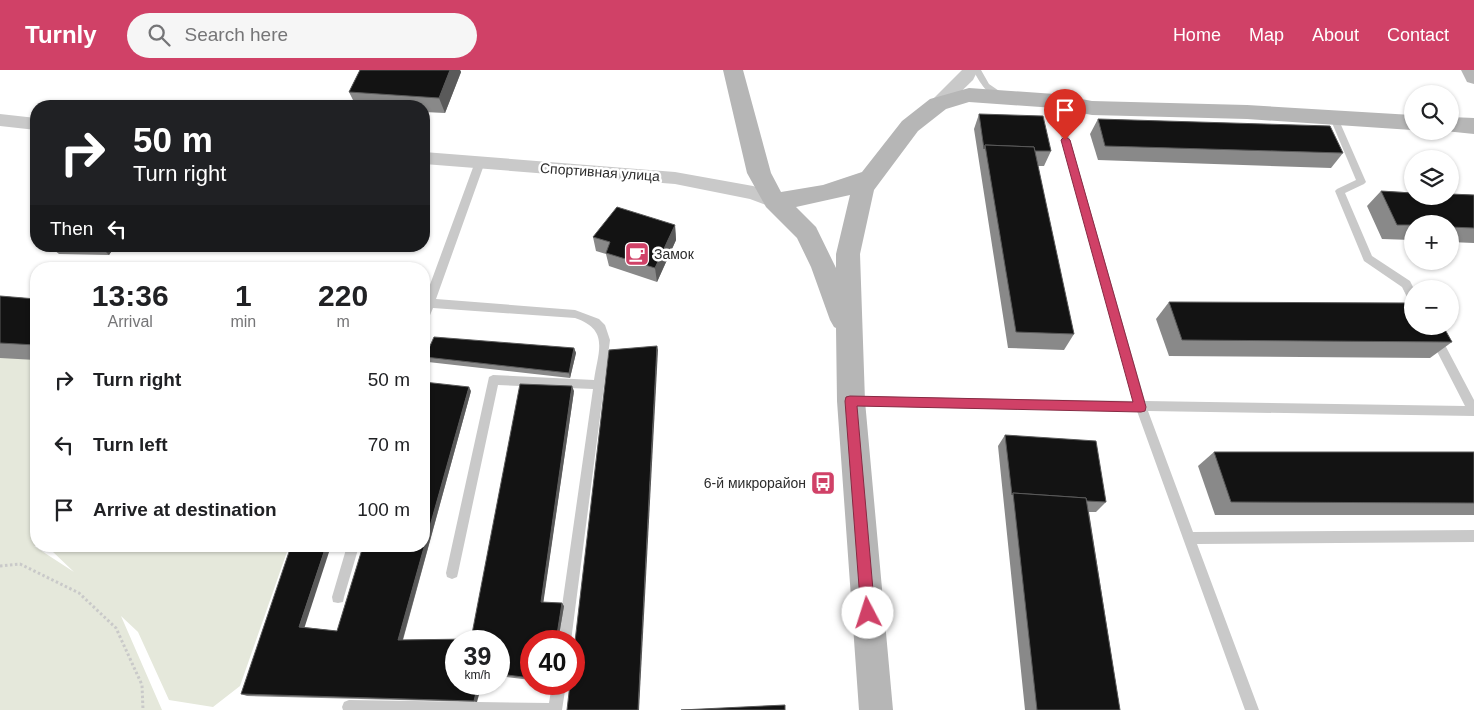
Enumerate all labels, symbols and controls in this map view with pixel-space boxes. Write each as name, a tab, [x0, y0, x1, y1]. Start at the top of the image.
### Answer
search box	[127, 13, 477, 58]
text: Turnly	[25, 21, 97, 48]
icon: search	[145, 21, 173, 49]
text: Search here	[185, 24, 288, 45]
text: Home	[1173, 25, 1221, 45]
text: Map	[1249, 25, 1284, 45]
text: About	[1312, 25, 1359, 45]
text: Contact	[1387, 25, 1449, 45]
map controls	[1404, 85, 1459, 335]
button: search	[1404, 85, 1459, 140]
pin	[1044, 89, 1086, 140]
icon: arrive	[1051, 96, 1079, 124]
icon: right	[50, 120, 115, 185]
text: 50 m	[133, 120, 213, 159]
button: layers	[1404, 150, 1459, 205]
street label: Спортивная улица	[540, 160, 661, 184]
text: Turn right	[133, 161, 226, 186]
icon: left	[103, 215, 131, 243]
button: +	[1404, 215, 1459, 270]
text: Then	[50, 218, 93, 239]
cafe icon: Замок	[624, 241, 650, 267]
place label: Замок	[654, 246, 695, 262]
text: 13:36	[92, 279, 169, 312]
text: 1	[235, 279, 252, 312]
text: 220	[318, 279, 368, 312]
button: −	[1404, 280, 1459, 335]
text: Arrival	[108, 313, 153, 330]
text: min	[230, 313, 256, 330]
text: m	[336, 313, 350, 330]
icon: right	[50, 366, 78, 394]
text: Turn right	[93, 369, 181, 390]
text: 50 m	[368, 369, 410, 390]
icon: left	[50, 431, 78, 459]
text: Turn left	[93, 434, 168, 455]
text: 70 m	[368, 434, 410, 455]
bus stop icon: 6-й микрорайон	[810, 470, 836, 496]
place label: 6-й микрорайон	[704, 475, 806, 491]
icon: arrive	[50, 496, 78, 524]
text: Arrive at destination	[93, 499, 277, 520]
text: 100 m	[357, 499, 410, 520]
position arrow	[841, 586, 893, 638]
speed limit sign: 40	[520, 630, 585, 695]
text: 39	[464, 642, 491, 670]
text: km/h	[464, 668, 491, 682]

